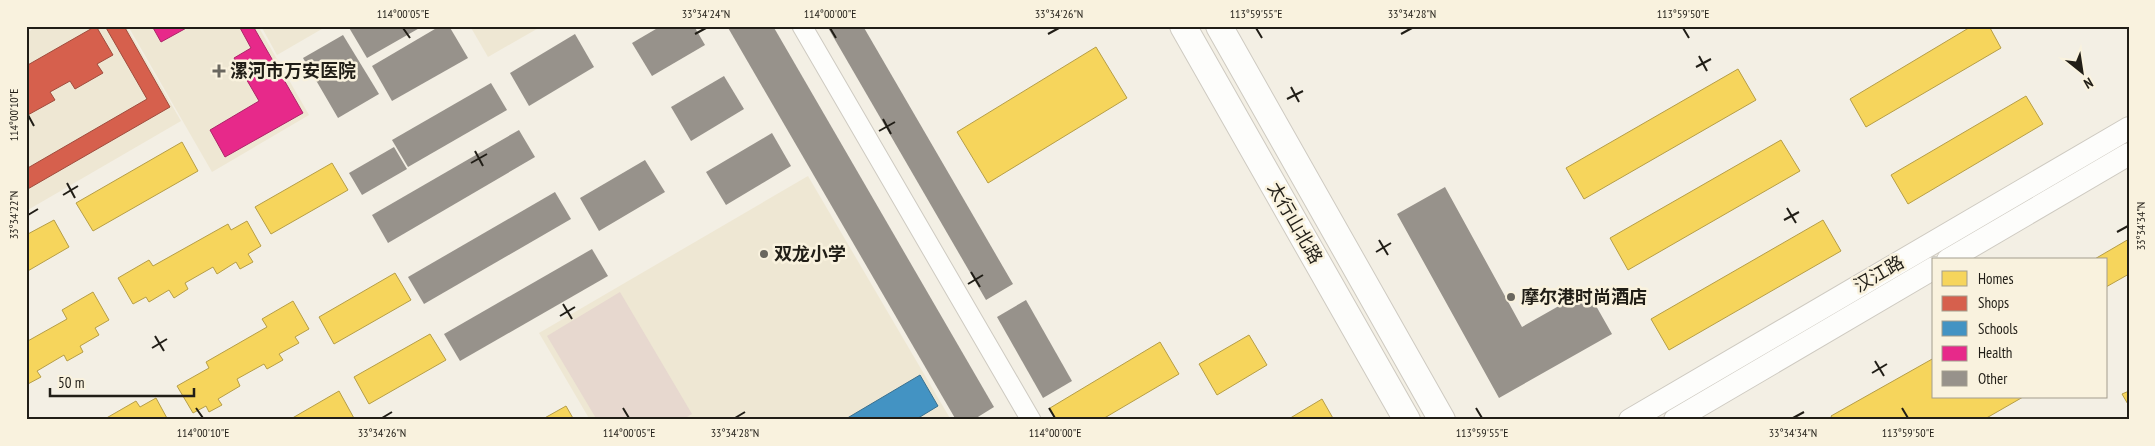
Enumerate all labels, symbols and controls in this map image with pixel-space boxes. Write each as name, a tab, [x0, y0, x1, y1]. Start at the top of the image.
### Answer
text: 114°00'05"E	[377, 6, 429, 21]
text: 33°34'24"N	[682, 6, 730, 21]
text: 114°00'00"E	[804, 6, 856, 21]
text: 33°34'26"N	[1035, 6, 1083, 21]
text: 113°59'55"E	[1230, 6, 1282, 21]
text: 33°34'28"N	[1388, 6, 1436, 21]
text: 113°59'50"E	[1657, 6, 1709, 21]
north arrow	[2058, 48, 2108, 98]
place label: 漯河市万安医院	[230, 59, 356, 82]
marker: 漯河市万安医院	[212, 64, 226, 78]
text: N	[2081, 74, 2096, 93]
text: 114°00'10"E	[6, 89, 21, 141]
street label: 太行山北路	[1263, 178, 1328, 267]
text: 33°34'22"N	[6, 191, 21, 239]
text: 33°34'34"N	[2133, 202, 2148, 250]
place label: 双龙小学	[774, 242, 846, 265]
marker: 双龙小学	[758, 248, 770, 260]
street label: 汉江路	[1850, 250, 1908, 297]
legend	[1932, 258, 2108, 398]
text: Homes	[1978, 269, 2014, 288]
place label: 摩尔港时尚酒店	[1521, 285, 1647, 308]
marker: 摩尔港时尚酒店	[1505, 291, 1517, 303]
text: Shops	[1978, 293, 2009, 312]
text: Schools	[1978, 319, 2018, 338]
text: Health	[1978, 343, 2012, 362]
scale bar	[50, 366, 194, 398]
text: Other	[1978, 369, 2008, 388]
text: 50 m	[58, 373, 84, 392]
text: 114°00'10"E	[177, 425, 229, 440]
text: 33°34'26"N	[358, 425, 406, 440]
text: 114°00'05"E	[603, 425, 655, 440]
text: 33°34'28"N	[711, 425, 759, 440]
text: 114°00'00"E	[1029, 425, 1081, 440]
text: 113°59'55"E	[1456, 425, 1508, 440]
text: 33°34'34"N	[1769, 425, 1817, 440]
text: 113°59'50"E	[1882, 425, 1934, 440]

